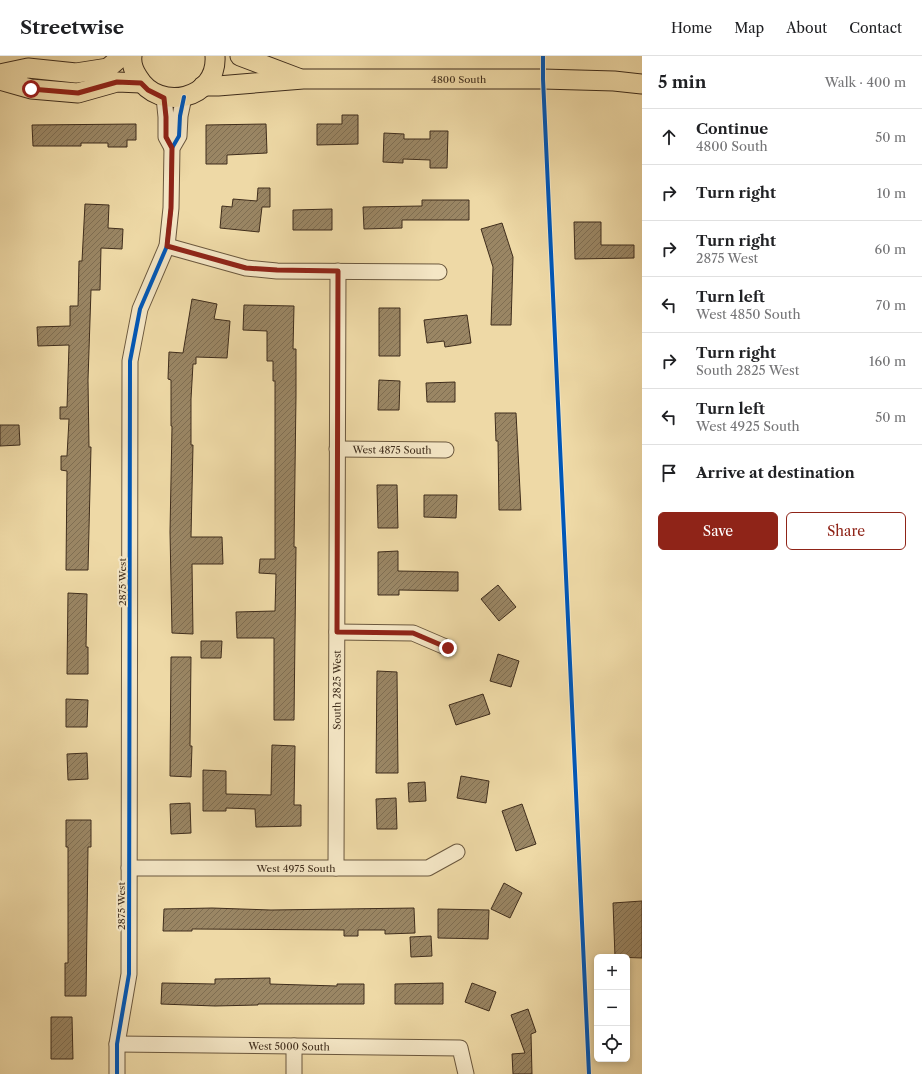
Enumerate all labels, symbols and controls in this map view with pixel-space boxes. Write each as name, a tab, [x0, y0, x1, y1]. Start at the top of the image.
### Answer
text: Streetwise	[20, 16, 124, 39]
text: Home	[671, 19, 712, 37]
text: Map	[734, 19, 764, 37]
text: About	[786, 19, 827, 37]
text: Contact	[849, 19, 902, 37]
text: 5 min	[658, 72, 706, 92]
street label: 4800 South	[431, 73, 487, 86]
text: Walk · 400 m	[825, 74, 906, 90]
route start	[22, 80, 40, 98]
text: Continue	[696, 119, 768, 138]
icon: ahead	[658, 126, 680, 148]
text: 50 m	[875, 129, 906, 145]
text: 4800 South	[696, 138, 768, 154]
icon: right	[658, 182, 680, 204]
text: Turn right	[696, 183, 776, 202]
text: 10 m	[877, 185, 906, 201]
text: Turn right	[696, 231, 776, 250]
icon: right	[658, 238, 680, 260]
text: 60 m	[875, 241, 906, 257]
text: 2875 West	[696, 250, 758, 266]
text: Turn left	[696, 287, 765, 306]
icon: left	[658, 294, 680, 316]
text: 70 m	[876, 297, 906, 313]
text: West 4850 South	[696, 306, 801, 322]
text: Turn right	[696, 343, 776, 362]
icon: right	[658, 350, 680, 372]
text: 160 m	[869, 353, 906, 369]
text: South 2825 West	[696, 362, 799, 378]
text: Turn left	[696, 399, 765, 418]
icon: left	[658, 406, 680, 428]
text: 50 m	[875, 409, 906, 425]
text: West 4925 South	[696, 418, 800, 434]
street label: West 4875 South	[351, 443, 432, 456]
icon: arrive	[658, 462, 680, 484]
text: Arrive at destination	[696, 463, 855, 482]
button: Save	[658, 512, 778, 550]
button: Share	[786, 512, 906, 550]
street label: 2875 West	[116, 558, 129, 606]
route end	[439, 639, 457, 657]
street label: South 2825 West	[330, 650, 343, 730]
street label: West 4975 South	[255, 862, 336, 875]
street label: 2875 West	[115, 882, 128, 930]
map controls	[594, 954, 630, 1062]
button: +	[594, 954, 630, 990]
button: −	[594, 990, 630, 1026]
button: locate	[594, 1026, 630, 1062]
street label: West 5000 South	[247, 1039, 331, 1053]

